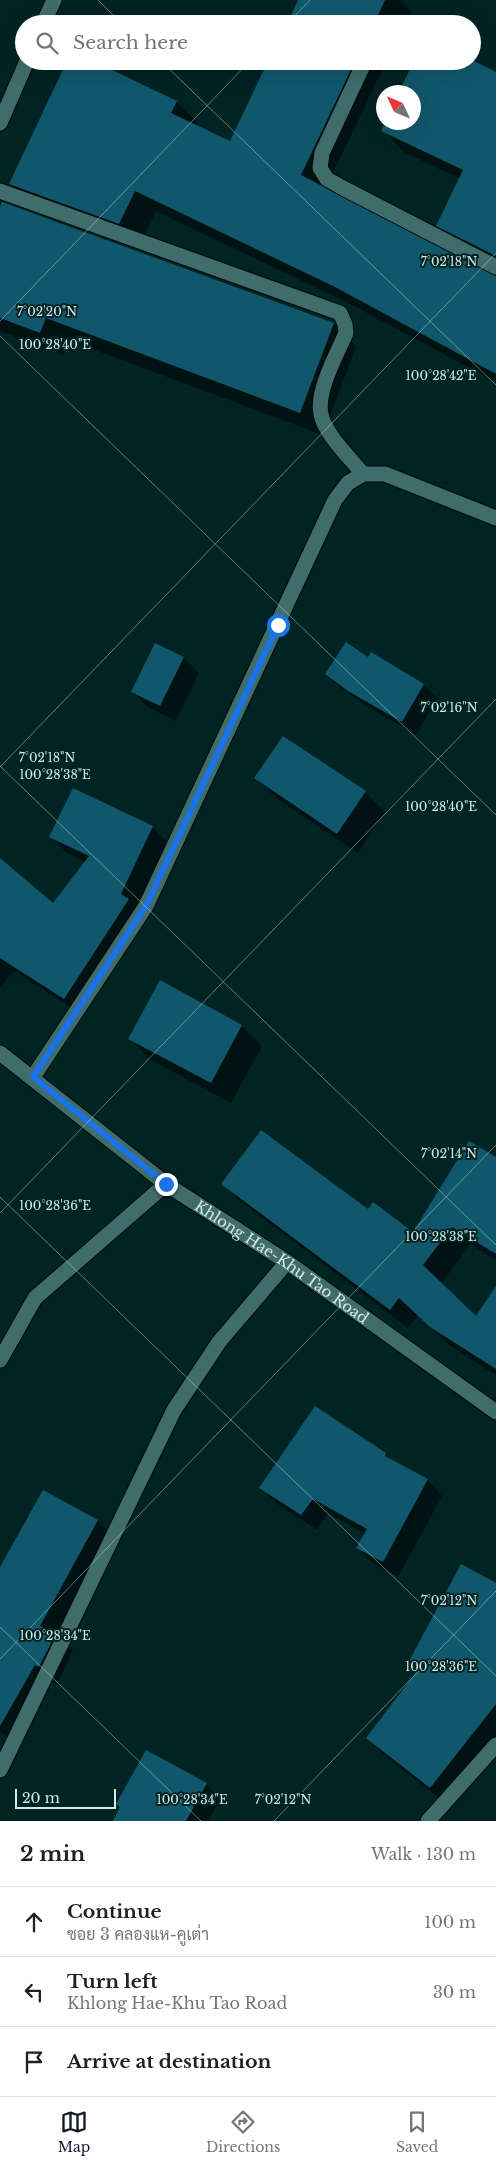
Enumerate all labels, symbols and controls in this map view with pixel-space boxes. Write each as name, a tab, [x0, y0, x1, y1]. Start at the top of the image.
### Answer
search box	[15, 15, 481, 70]
icon: search	[33, 29, 61, 57]
text: Search here	[73, 31, 188, 54]
north arrow	[376, 85, 421, 130]
text: 7°02'18"N	[421, 254, 477, 269]
text: 7°02'20"N	[17, 304, 77, 319]
text: 100°28'40"E	[19, 337, 91, 352]
text: 100°28'42"E	[406, 368, 477, 383]
route start	[267, 614, 290, 637]
text: 7°02'16"N	[420, 700, 478, 715]
text: 7°02'18"N	[19, 750, 75, 765]
text: 100°28'38"E	[19, 767, 91, 782]
text: 100°28'40"E	[405, 799, 477, 814]
text: 7°02'14"N	[421, 1146, 477, 1161]
route end	[155, 1173, 178, 1196]
street label: Khlong Hae-Khu Tao Road	[191, 1196, 373, 1327]
text: 100°28'36"E	[19, 1198, 91, 1213]
text: 100°28'38"E	[405, 1229, 477, 1244]
text: 7°02'12"N	[421, 1593, 478, 1608]
text: 100°28'34"E	[19, 1628, 91, 1643]
text: 100°28'36"E	[405, 1659, 477, 1674]
scale bar	[15, 1786, 116, 1809]
text: 20 m	[22, 1789, 60, 1807]
text: 100°28'34"E	[156, 1792, 228, 1807]
text: 7°02'12"N	[255, 1792, 312, 1807]
text: 2 min	[20, 1841, 85, 1867]
text: Walk · 130 m	[371, 1844, 476, 1864]
text: Continue	[67, 1900, 162, 1923]
icon: ahead	[20, 1908, 48, 1936]
text: 100 m	[424, 1912, 476, 1932]
text: ซอย 3 คลองแห-คูเต่า	[67, 1924, 209, 1944]
text: Turn left	[67, 1970, 158, 1993]
icon: left	[20, 1978, 48, 2006]
text: 30 m	[433, 1982, 476, 2002]
text: Khlong Hae-Khu Tao Road	[67, 1993, 287, 2013]
icon: arrive	[20, 2048, 48, 2076]
text: Arrive at destination	[67, 2050, 271, 2073]
tab: Map	[58, 2108, 90, 2156]
tab: Directions	[206, 2108, 280, 2156]
tab: Saved	[396, 2108, 438, 2156]

